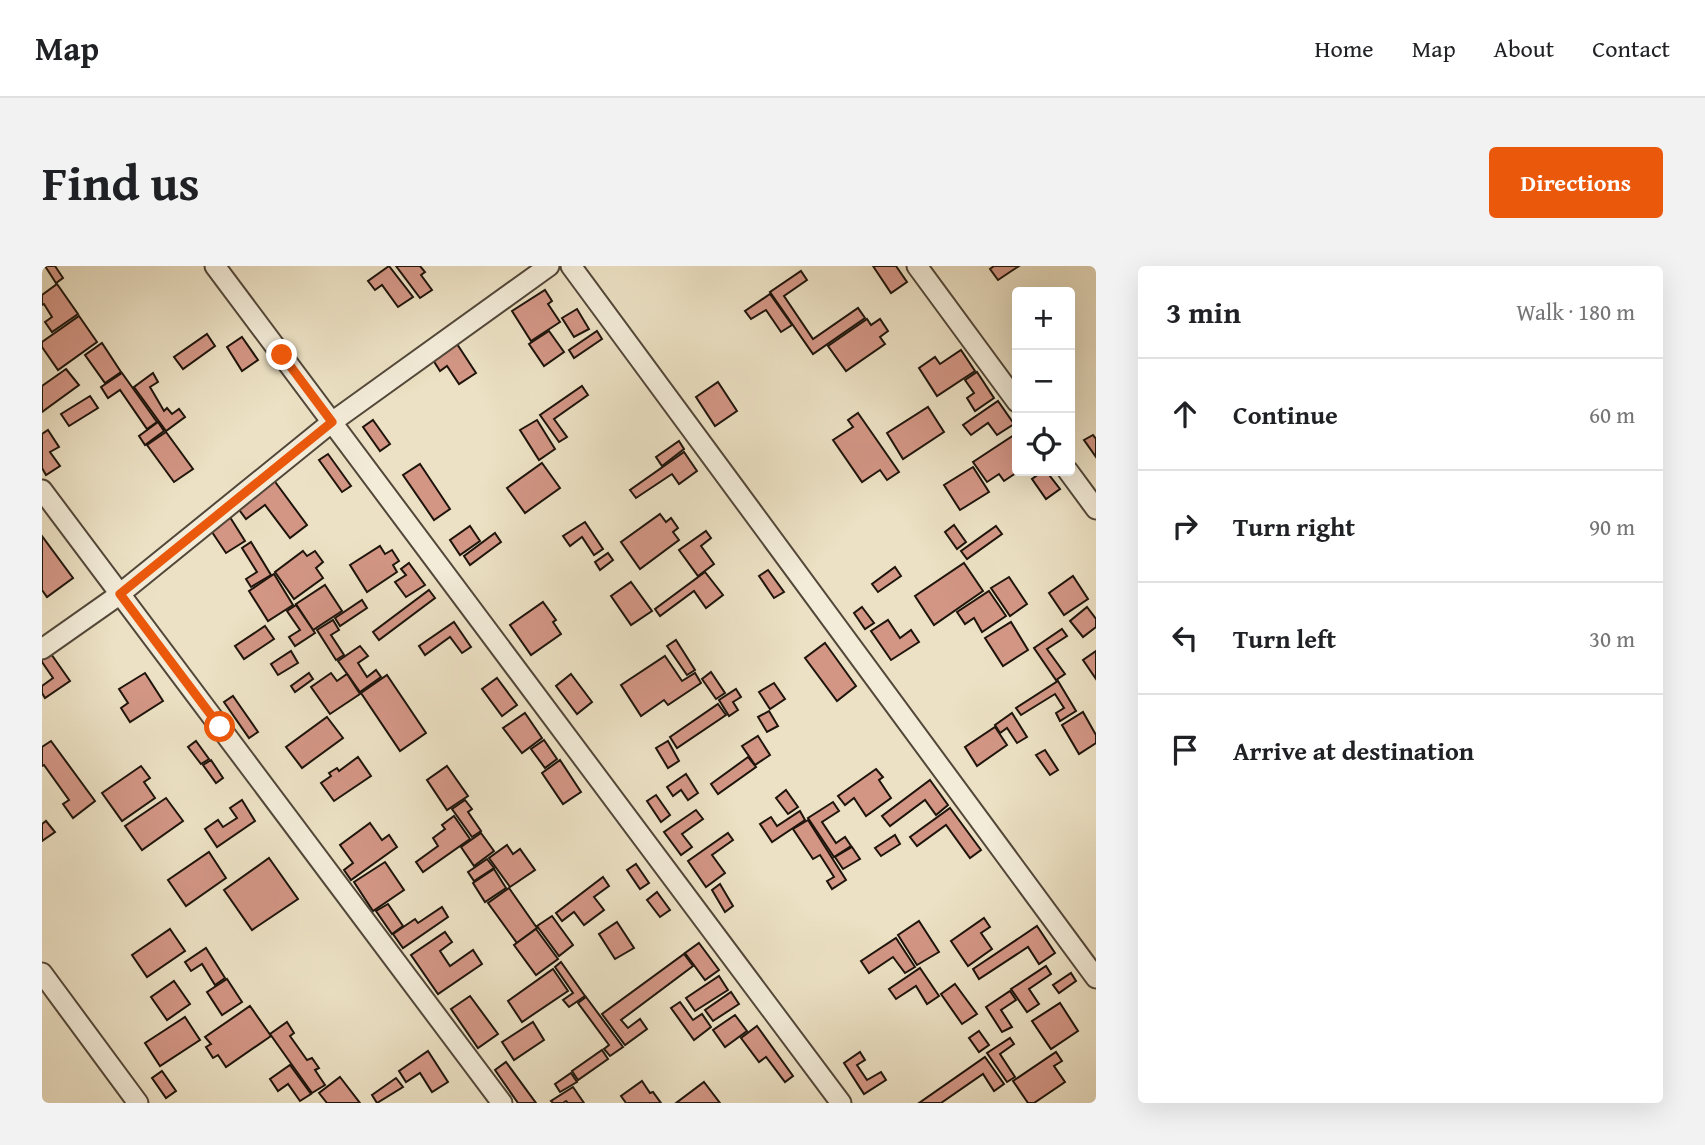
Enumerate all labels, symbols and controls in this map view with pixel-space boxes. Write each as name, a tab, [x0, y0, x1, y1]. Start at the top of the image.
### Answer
text: Map	[35, 24, 99, 72]
text: Home	[1315, 31, 1374, 66]
text: Map	[1412, 31, 1456, 66]
text: About	[1494, 31, 1554, 66]
text: Contact	[1592, 31, 1670, 66]
text: Find us	[42, 146, 200, 218]
button: Directions	[1489, 147, 1663, 218]
map controls	[1012, 287, 1075, 476]
button: +	[1012, 287, 1075, 350]
text: 3 min	[1166, 290, 1241, 334]
text: Walk · 180 m	[1516, 295, 1635, 328]
route end	[266, 339, 297, 370]
button: −	[1012, 350, 1075, 413]
icon: ahead	[1166, 395, 1204, 433]
text: Continue	[1233, 395, 1338, 434]
text: 60 m	[1589, 398, 1635, 431]
button: locate	[1012, 413, 1075, 476]
icon: right	[1166, 507, 1204, 545]
text: Turn right	[1233, 507, 1355, 546]
text: 90 m	[1589, 510, 1635, 543]
icon: left	[1166, 619, 1204, 657]
text: Turn left	[1233, 619, 1336, 658]
text: 30 m	[1589, 622, 1635, 655]
route start	[204, 711, 235, 742]
icon: arrive	[1166, 731, 1204, 769]
text: Arrive at destination	[1233, 731, 1474, 770]

